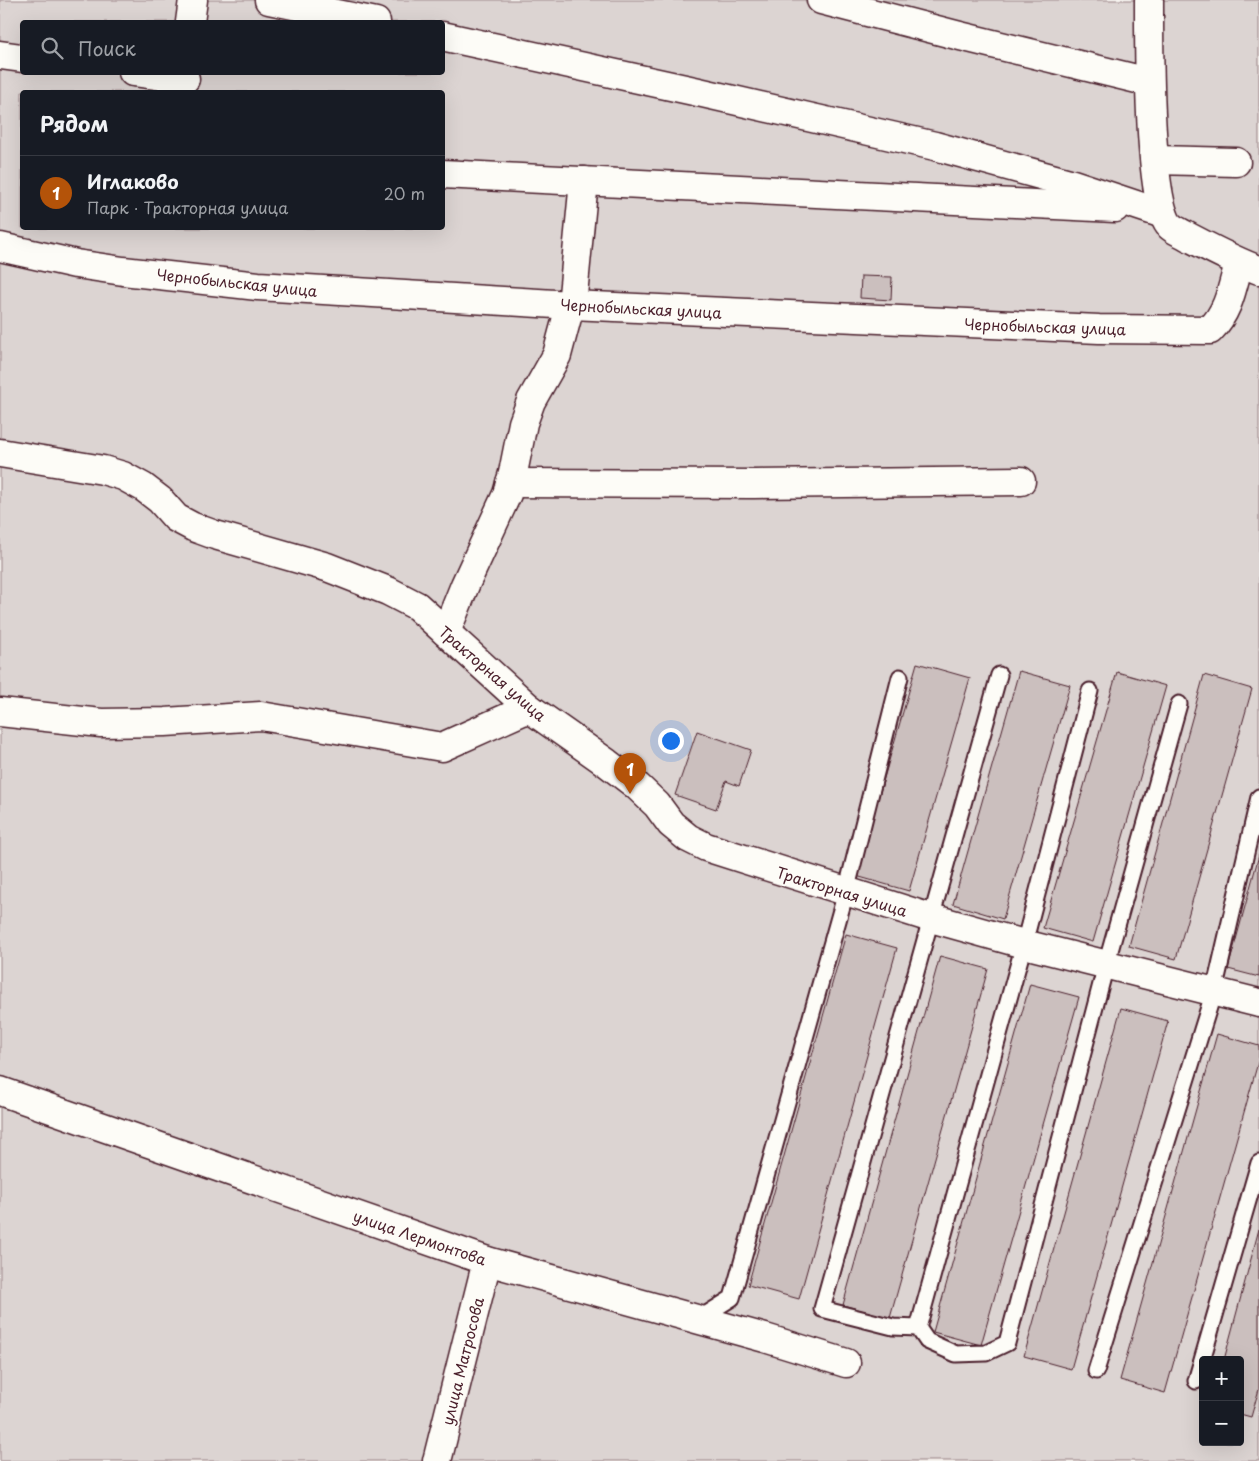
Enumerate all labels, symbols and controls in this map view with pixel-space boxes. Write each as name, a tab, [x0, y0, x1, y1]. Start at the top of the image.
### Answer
search box	[20, 20, 445, 75]
icon: search	[38, 34, 66, 62]
text: Поиск	[78, 34, 136, 62]
text: Рядом	[40, 107, 108, 139]
text: Иглаково	[87, 167, 179, 195]
text: 1	[52, 181, 60, 205]
text: 20 m	[384, 181, 425, 205]
text: Парк · Тракторная улица	[87, 195, 288, 219]
street label: Чернобыльская улица	[155, 262, 319, 302]
street label: Чернобыльская улица	[560, 292, 723, 324]
street label: Чернобыльская улица	[964, 312, 1127, 340]
street label: Тракторная улица	[434, 620, 552, 727]
your location	[658, 728, 684, 754]
pin: 1	[614, 753, 646, 794]
street label: Тракторная улица	[774, 860, 911, 922]
street label: улица Лермонтова	[350, 1203, 490, 1271]
street label: улица Матросова	[435, 1294, 489, 1428]
map controls	[1199, 1356, 1244, 1446]
button: +	[1199, 1356, 1244, 1401]
button: −	[1199, 1401, 1244, 1446]

